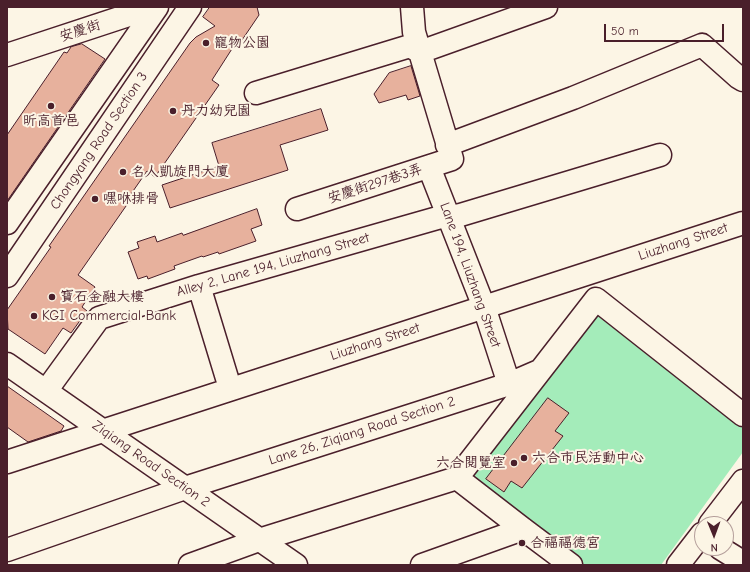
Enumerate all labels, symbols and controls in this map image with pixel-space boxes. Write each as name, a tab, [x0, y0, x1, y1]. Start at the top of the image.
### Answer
scale bar	[606, 16, 726, 42]
street label: 安慶街	[57, 17, 103, 45]
text: 50 m	[611, 24, 639, 38]
place label: 寵物公園	[214, 35, 270, 51]
marker: 寵物公園	[201, 38, 211, 48]
street label: Chongyang Road Section 3	[47, 69, 151, 213]
marker: 昕高首邑	[46, 101, 56, 111]
place label: 丹力幼兒園	[181, 103, 251, 119]
marker: 丹力幼兒園	[168, 106, 178, 116]
place label: 昕高首邑	[23, 113, 79, 129]
street label: 安慶街297巷3弄	[326, 161, 424, 207]
place label: 名人凱旋門大廈	[131, 164, 229, 180]
marker: 名人凱旋門大廈	[118, 167, 128, 177]
place label: 嘿咻排骨	[103, 191, 159, 207]
marker: 嘿咻排骨	[90, 194, 100, 204]
street label: Lane 194, Liuzhang Street	[436, 200, 504, 350]
street label: Liuzhang Street	[636, 220, 730, 264]
street label: Alley 2, Lane 194, Liuzhang Street	[175, 229, 371, 301]
place label: 寶石金融大樓	[60, 289, 144, 305]
marker: 寶石金融大樓	[47, 292, 57, 302]
place label: KGI Commercial Bank	[42, 308, 176, 324]
marker: KGI Commercial Bank	[29, 311, 39, 321]
street label: Liuzhang Street	[328, 320, 422, 364]
street label: Lane 26, Ziqiang Road Section 2	[267, 393, 457, 469]
street label: Ziqiang Road Section 2	[89, 417, 213, 511]
place label: 六合市民活動中心	[532, 450, 644, 466]
marker: 六合市民活動中心	[519, 453, 529, 463]
place label: 六合閱覽室	[436, 455, 506, 471]
marker: 六合閱覽室	[509, 458, 519, 468]
north arrow	[694, 516, 734, 556]
place label: 合福福德宮	[530, 535, 600, 551]
marker: 合福福德宮	[517, 538, 527, 548]
text: N	[710, 541, 718, 554]

